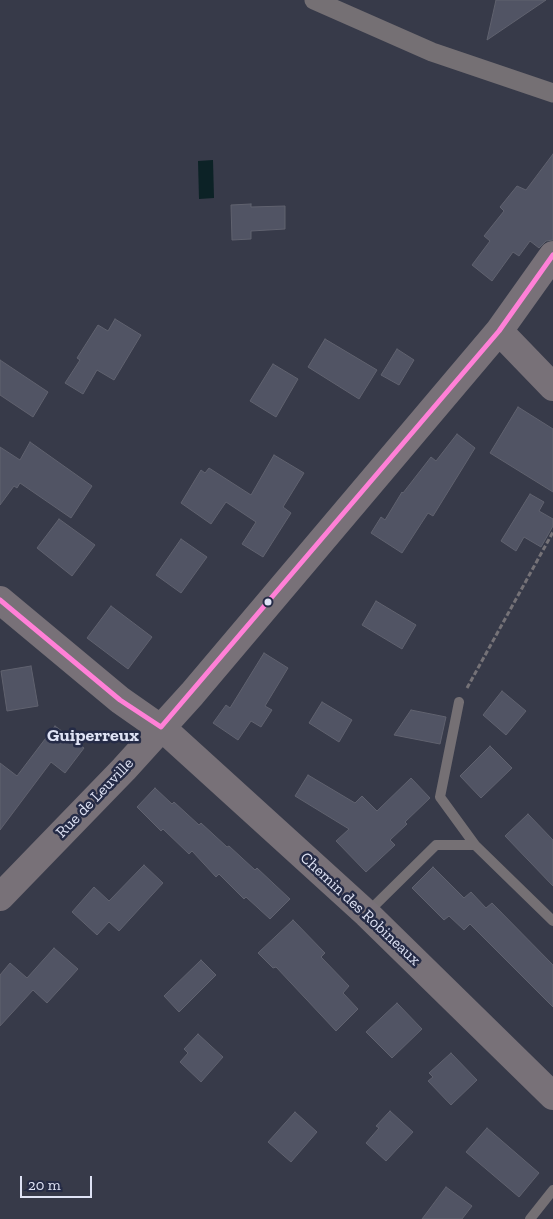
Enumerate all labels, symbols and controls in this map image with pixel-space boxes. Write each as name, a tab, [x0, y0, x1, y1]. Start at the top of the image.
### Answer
unlabelled marker	[263, 597, 273, 607]
district label: Guiperreux	[47, 725, 139, 747]
street label: Rue de Leuville	[52, 754, 138, 842]
street label: Chemin des Robineaux	[296, 848, 424, 970]
scale bar	[22, 1166, 95, 1198]
text: 20 m	[28, 1176, 61, 1194]

